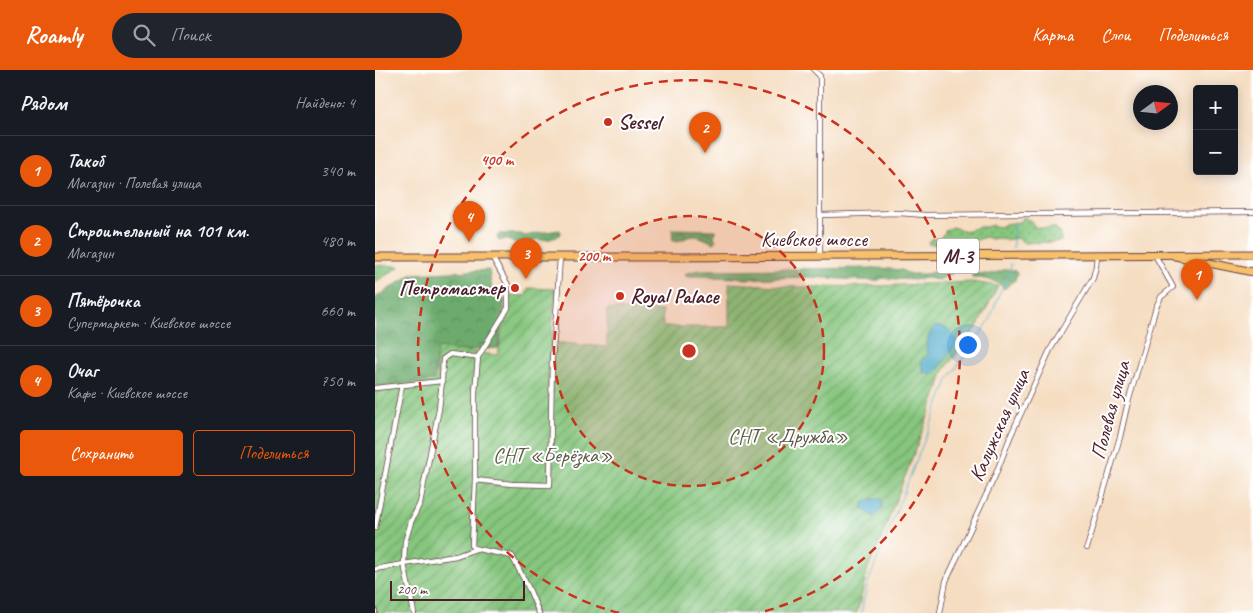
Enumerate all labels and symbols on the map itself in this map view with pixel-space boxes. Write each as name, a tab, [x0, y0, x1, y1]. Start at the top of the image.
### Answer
north arrow	[1133, 85, 1178, 130]
place label: Sessel	[618, 109, 665, 135]
pin: 2	[689, 112, 721, 153]
marker: Sessel	[602, 116, 614, 128]
text: 400 m	[481, 151, 515, 170]
pin: 4	[453, 201, 485, 242]
street label: Киевское шоссе	[761, 226, 868, 252]
pin: 3	[510, 238, 542, 279]
road number: М-3	[937, 238, 979, 274]
text: 200 m	[578, 247, 612, 266]
pin: 1	[1181, 259, 1213, 300]
place label: Петромастер	[399, 275, 506, 301]
marker: Петромастер	[509, 282, 521, 294]
place label: Royal Palace	[630, 283, 721, 309]
marker: Royal Palace	[614, 290, 626, 302]
your location	[955, 332, 981, 358]
centre of rings	[680, 342, 698, 360]
street label: Полевая улица	[1084, 356, 1136, 462]
street label: Калужская улица	[963, 363, 1036, 485]
park label: СНТ «Дружба»	[728, 423, 848, 449]
park label: СНТ «Берёзка»	[493, 442, 613, 469]
scale bar	[390, 578, 525, 601]

